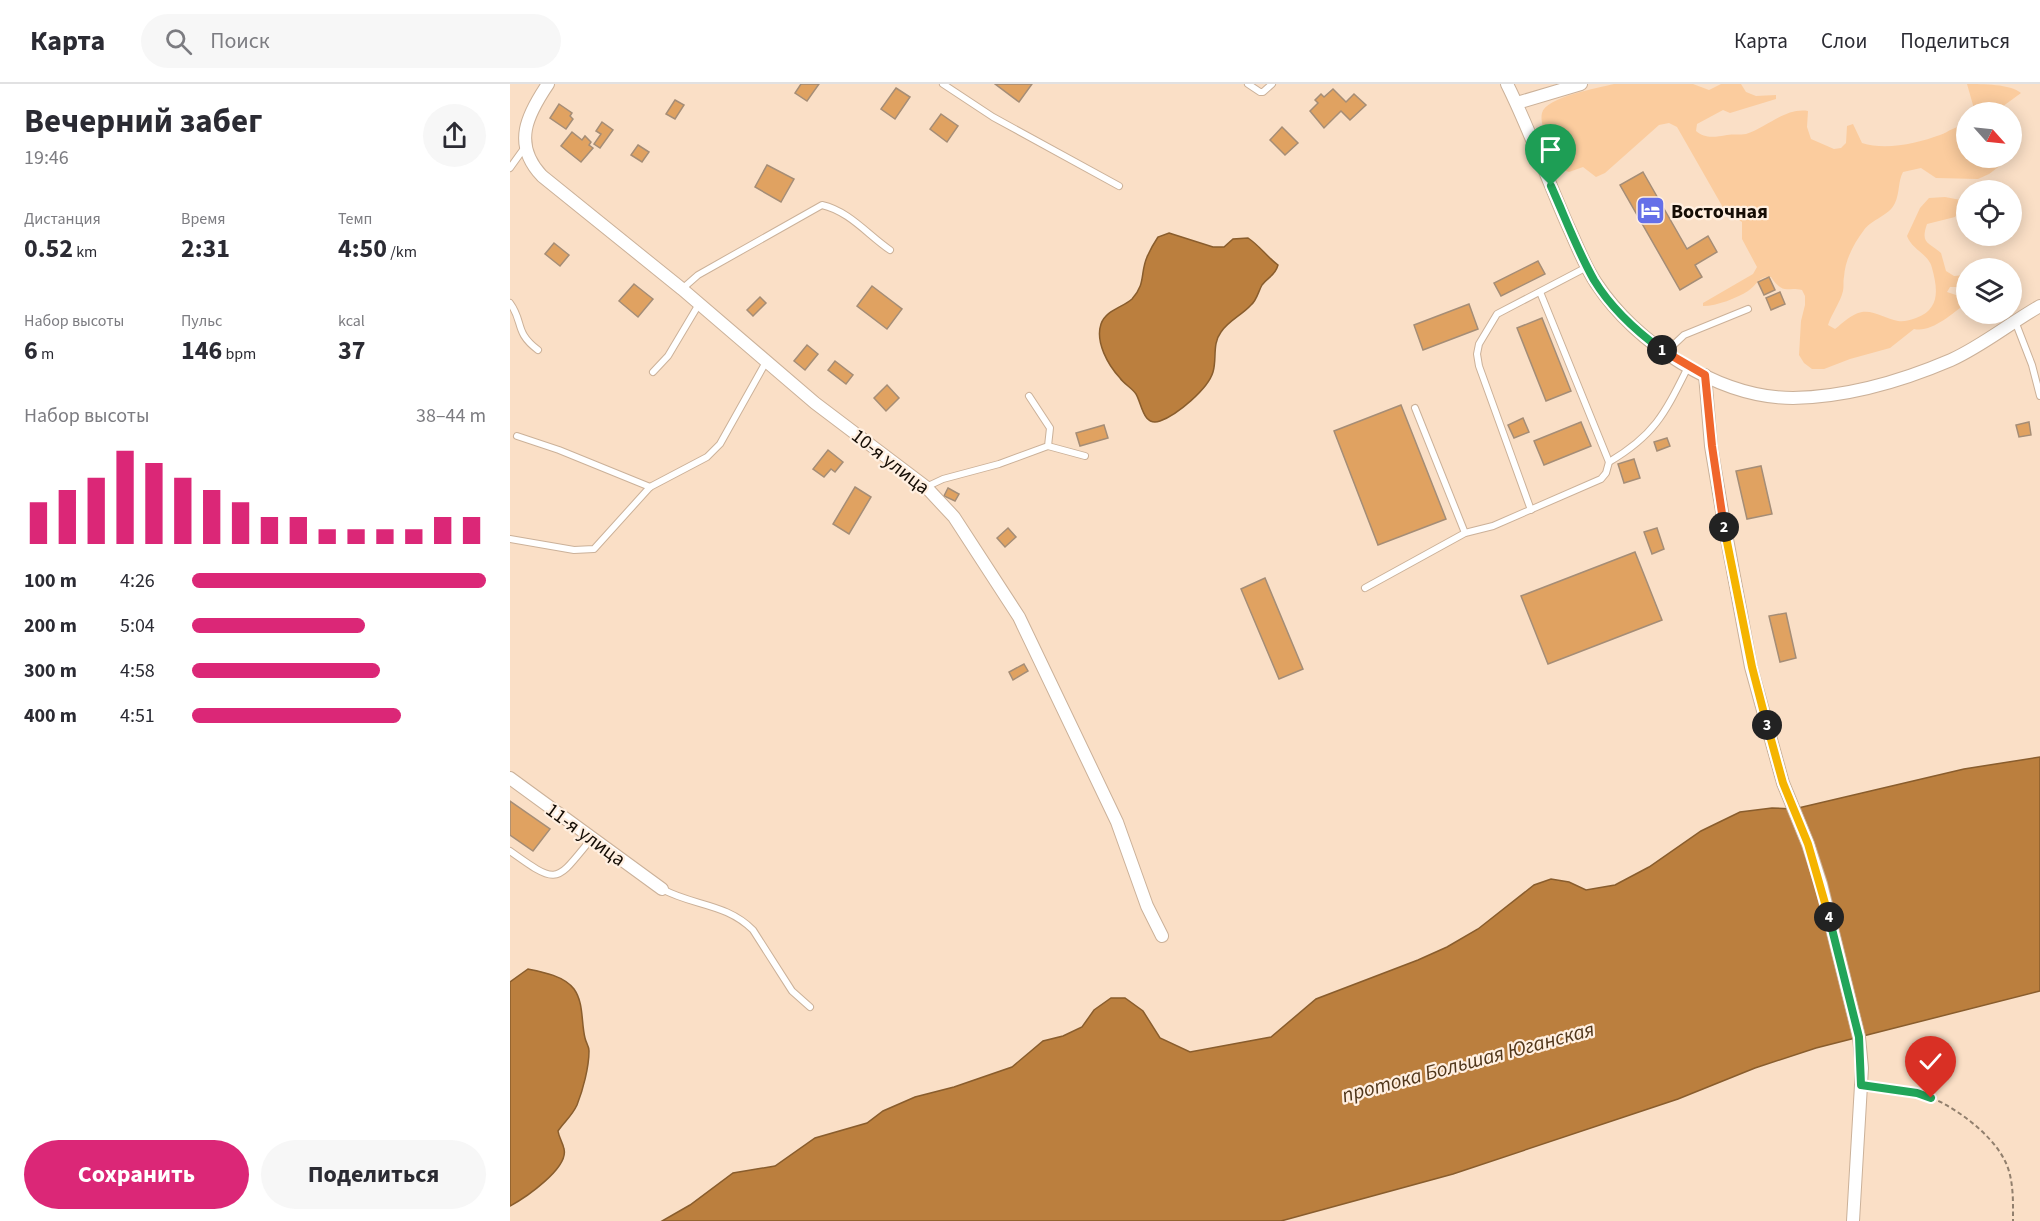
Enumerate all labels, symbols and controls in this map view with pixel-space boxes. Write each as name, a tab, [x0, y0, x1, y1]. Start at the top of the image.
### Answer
search box	[141, 14, 561, 68]
text: Карта	[30, 21, 105, 61]
icon: search	[162, 25, 195, 58]
text: Поиск	[210, 25, 270, 57]
text: Карта	[1734, 26, 1788, 56]
text: Слои	[1821, 26, 1867, 56]
text: Поделиться	[1900, 26, 2010, 56]
text: Вечерний забег	[24, 98, 262, 145]
north arrow	[1956, 102, 2022, 168]
map controls	[1956, 102, 2022, 324]
button: share	[423, 104, 486, 167]
pin	[1525, 124, 1576, 186]
icon: arrive	[1534, 133, 1567, 166]
text: 19:46	[24, 144, 69, 172]
button: locate	[1956, 180, 2022, 246]
hotel icon: Восточная	[1634, 195, 1666, 227]
place label: Восточная	[1671, 198, 1768, 226]
text: Дистанция	[24, 208, 101, 230]
text: Время	[181, 208, 226, 230]
text: Темп	[338, 208, 372, 230]
text: 0.52	[24, 230, 73, 267]
text: 2:31	[181, 230, 230, 267]
text: 4:50	[338, 230, 387, 267]
text: km	[73, 241, 97, 263]
text: /km	[387, 241, 417, 263]
button: layers	[1956, 258, 2022, 324]
text: Набор высоты	[24, 310, 124, 332]
text: Пульс	[181, 310, 222, 332]
text: kcal	[338, 310, 365, 332]
text: 6	[24, 332, 38, 369]
text: 146	[181, 332, 222, 369]
text: 37	[338, 332, 365, 369]
pin: 1	[1647, 335, 1677, 365]
text: 1	[1658, 339, 1666, 361]
text: m	[38, 343, 54, 365]
text: bpm	[222, 343, 256, 365]
text: Набор высоты	[24, 402, 149, 430]
text: 38–44 m	[416, 402, 486, 430]
street label: 10-я улица	[845, 422, 936, 501]
pin: 2	[1709, 512, 1739, 542]
text: 2	[1720, 516, 1728, 538]
text: 100 m	[24, 567, 77, 595]
text: 4:26	[120, 567, 155, 595]
text: 200 m	[24, 612, 77, 640]
text: 5:04	[120, 612, 155, 640]
text: 300 m	[24, 657, 77, 685]
text: 4:58	[120, 657, 155, 685]
text: 400 m	[24, 702, 77, 730]
text: 4:51	[120, 702, 155, 730]
pin: 3	[1752, 710, 1782, 740]
text: 3	[1763, 714, 1771, 736]
street label: 11-я улица	[540, 796, 631, 873]
pin: 4	[1814, 902, 1844, 932]
text: 4	[1825, 906, 1833, 928]
water label: протока Большая Юганская	[1338, 1014, 1598, 1110]
pin	[1905, 1036, 1956, 1098]
icon: check	[1914, 1045, 1947, 1078]
button: Сохранить	[24, 1140, 249, 1209]
button: Поделиться	[261, 1140, 486, 1209]

